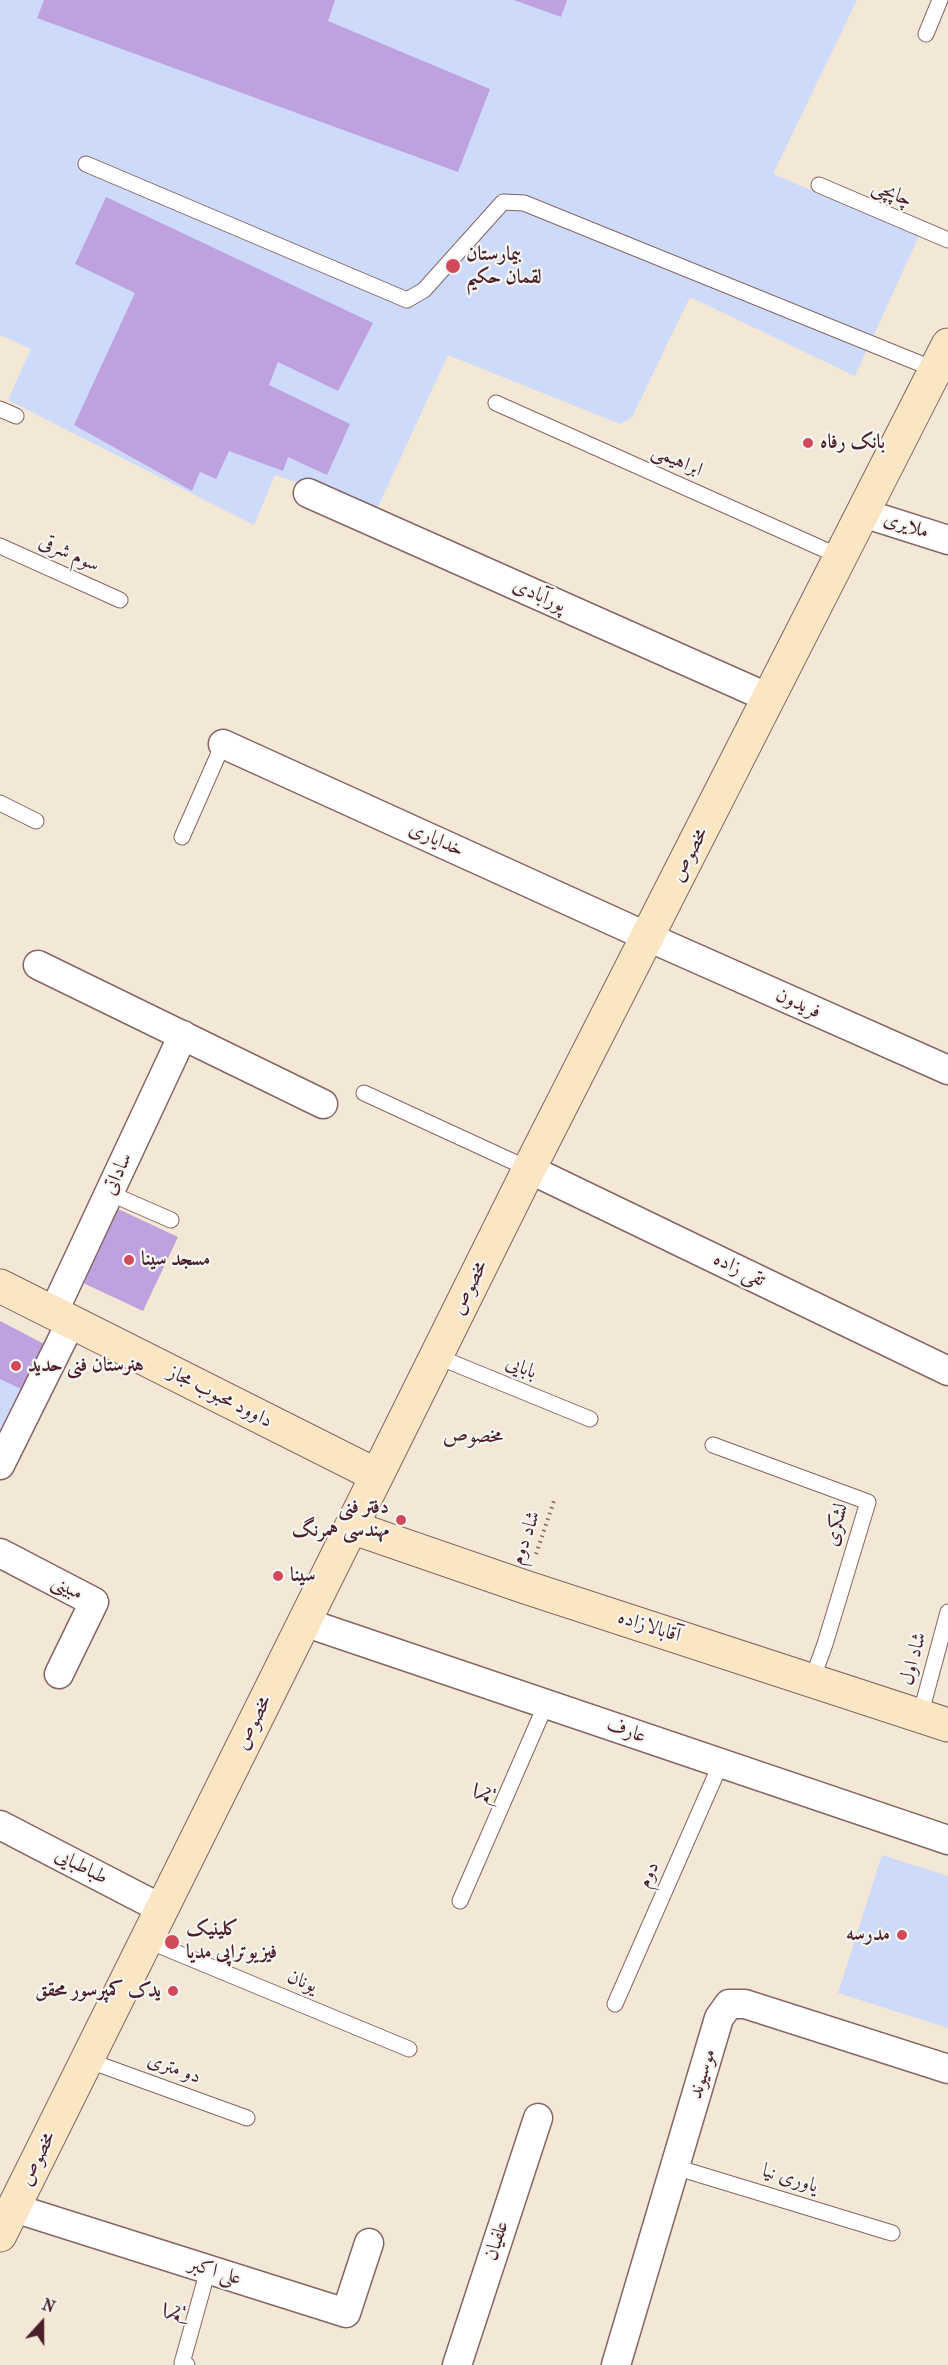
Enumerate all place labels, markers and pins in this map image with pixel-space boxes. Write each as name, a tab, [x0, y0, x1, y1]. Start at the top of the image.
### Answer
place label: بیمارستان لقمان حکیم	[466, 243, 542, 290]
marker: بیمارستان لقمان حکیم	[444, 257, 462, 275]
place label: بانک رفاه	[820, 431, 885, 455]
marker: بانک رفاه	[801, 436, 815, 450]
place label: مسجد سینا	[141, 1248, 210, 1272]
marker: مسجد سینا	[122, 1253, 136, 1267]
place label: هنرستان فنی حدید	[28, 1354, 144, 1378]
marker: هنرستان فنی حدید	[9, 1359, 23, 1373]
place label: دفتر فنی مهندسی همرنگ	[292, 1496, 389, 1543]
marker: دفتر فنی مهندسی همرنگ	[394, 1513, 408, 1527]
place label: سینا	[290, 1564, 316, 1588]
marker: سینا	[271, 1569, 285, 1583]
place label: کلینیک فیزیوتراپی مدیا	[186, 1918, 277, 1965]
place label: مدرسه	[846, 1923, 890, 1947]
marker: مدرسه	[895, 1928, 909, 1942]
marker: کلینیک فیزیوتراپی مدیا	[163, 1933, 181, 1951]
place label: یدک کمپرسور محقق	[35, 1979, 161, 2003]
marker: یدک کمپرسور محقق	[166, 1984, 180, 1998]

